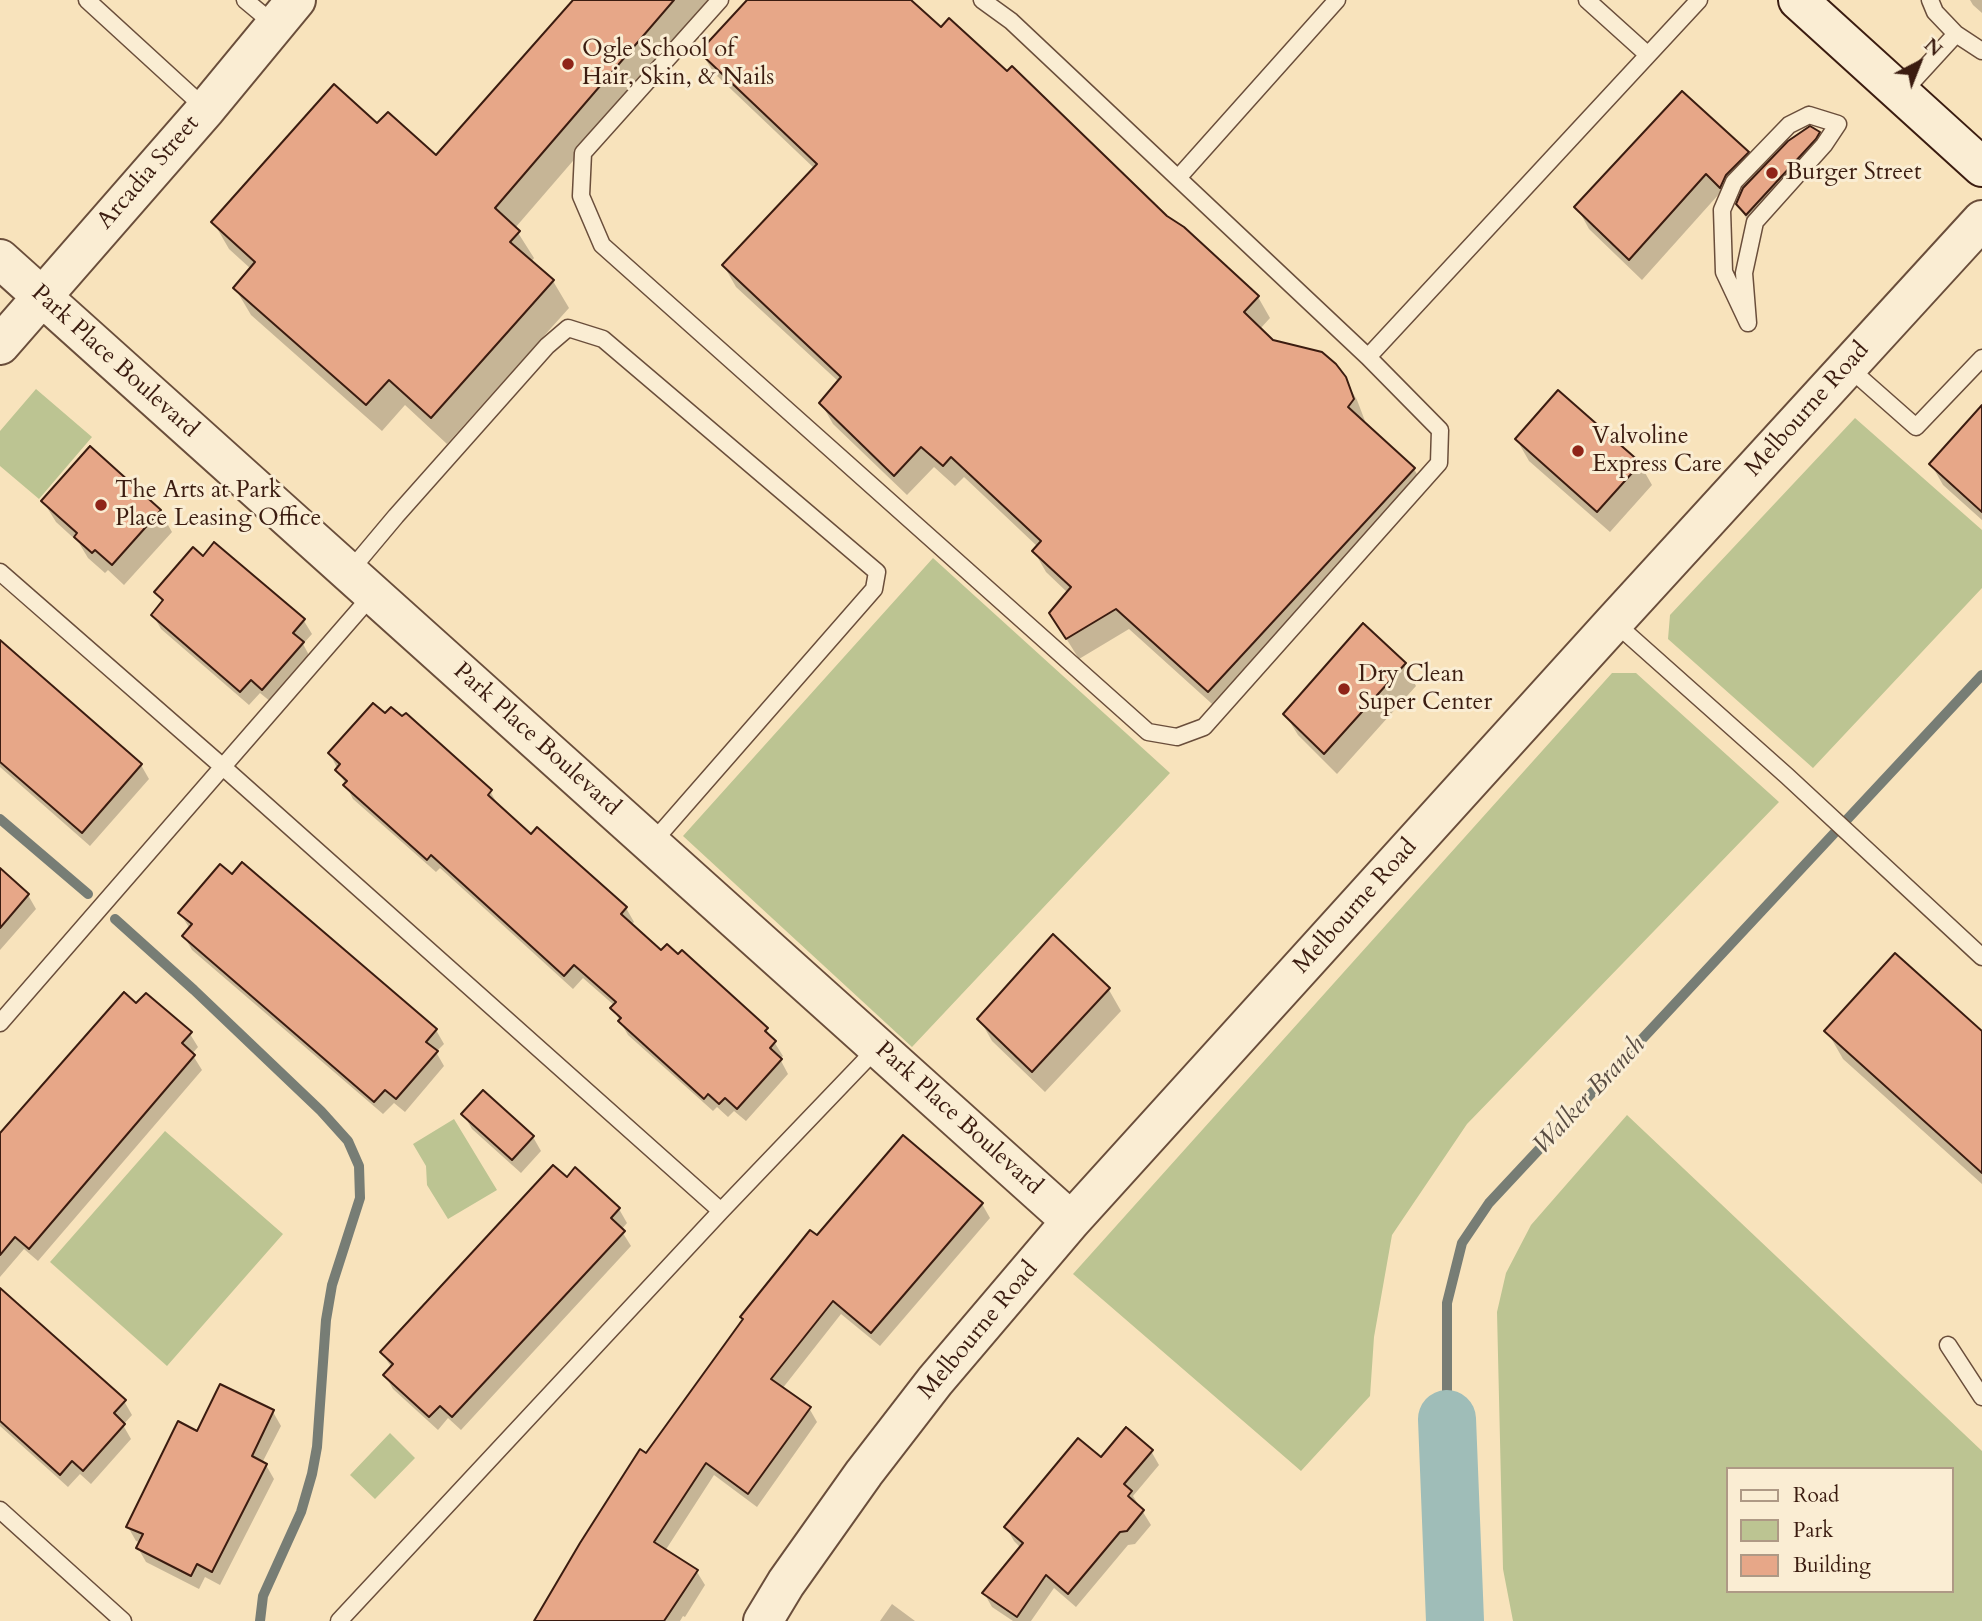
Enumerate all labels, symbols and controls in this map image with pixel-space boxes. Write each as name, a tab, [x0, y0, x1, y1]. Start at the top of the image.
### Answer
north arrow	[1884, 28, 1954, 98]
text: N	[1918, 32, 1948, 63]
place label: Ogle School of Hair, Skin, & Nails	[582, 36, 774, 92]
marker: Ogle School of Hair, Skin, & Nails	[560, 56, 576, 72]
street label: Arcadia Street	[92, 110, 206, 236]
place label: Burger Street	[1786, 159, 1922, 187]
marker: Burger Street	[1764, 165, 1780, 181]
street label: Park Place Boulevard	[24, 279, 204, 445]
street label: Melbourne Road	[1740, 337, 1876, 483]
place label: Valvoline Express Care	[1592, 423, 1722, 479]
marker: Valvoline Express Care	[1570, 443, 1586, 459]
place label: The Arts at Park Place Leasing Office	[115, 477, 321, 533]
marker: The Arts at Park Place Leasing Office	[93, 497, 109, 513]
street label: Park Place Boulevard	[446, 657, 626, 823]
place label: Dry Clean Super Center	[1358, 661, 1492, 717]
marker: Dry Clean Super Center	[1336, 681, 1352, 697]
street label: Melbourne Road	[1288, 834, 1424, 980]
water label: Walker Branch	[1527, 1031, 1653, 1161]
street label: Park Place Boulevard	[868, 1036, 1048, 1202]
street label: Melbourne Road	[913, 1256, 1045, 1406]
legend	[1727, 1467, 1954, 1593]
text: Road	[1793, 1481, 1839, 1510]
text: Park	[1793, 1516, 1833, 1545]
text: Building	[1793, 1551, 1871, 1580]

